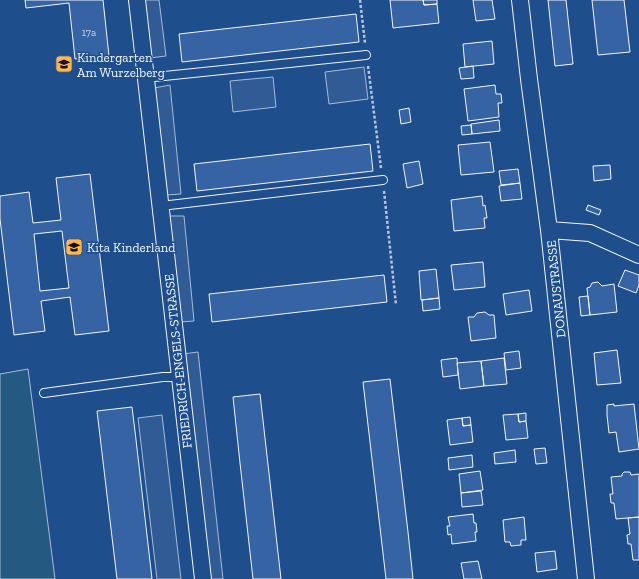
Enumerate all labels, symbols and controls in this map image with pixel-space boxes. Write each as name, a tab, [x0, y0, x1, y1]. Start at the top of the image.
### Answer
house number: 17a	[82, 26, 97, 39]
place label: Kindergarten Am Wurzelberg	[77, 50, 165, 80]
school or university icon: Kindergarten Am Wurzelberg	[54, 54, 74, 74]
school or university icon: Kita Kinderland	[64, 237, 84, 257]
street label: DONAUSTRASSE	[543, 239, 569, 338]
place label: Kita Kinderland	[87, 240, 175, 255]
street label: FRIEDRICH-ENGELS-STRASSE	[161, 273, 195, 449]

